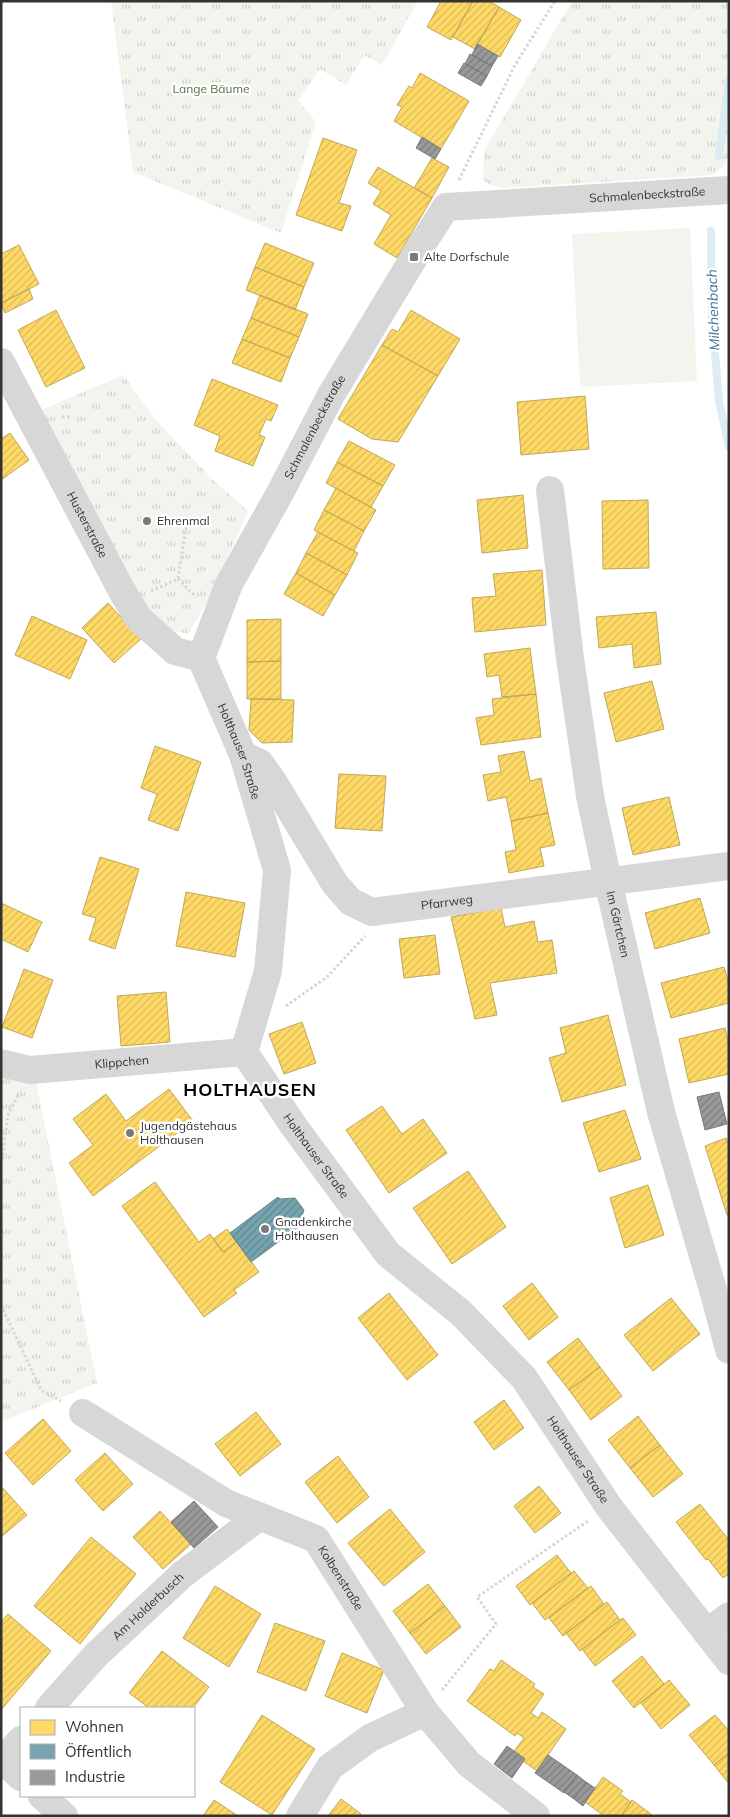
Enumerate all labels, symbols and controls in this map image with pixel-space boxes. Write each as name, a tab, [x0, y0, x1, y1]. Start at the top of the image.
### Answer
park label: Lange Bäume	[172, 81, 250, 96]
street label: Schmalenbeckstraße	[589, 183, 706, 205]
place label: Alte Dorfschule	[424, 249, 509, 264]
marker: Alte Dorfschule	[408, 251, 420, 263]
water label: Milchenbach	[703, 269, 723, 351]
street label: Schmalenbeckstraße	[281, 372, 348, 482]
street label: Husterstraße	[64, 489, 111, 560]
place label: Ehrenmal	[157, 513, 210, 528]
marker: Ehrenmal	[141, 515, 153, 527]
street label: Holthauser Straße	[215, 701, 264, 801]
street label: Im Gärtchen	[604, 889, 633, 959]
street label: Pfarrweg	[420, 891, 474, 913]
street label: Klippchen	[94, 1052, 149, 1072]
district label: HOLTHAUSEN	[183, 1078, 317, 1101]
street label: Holthauser Straße	[280, 1110, 352, 1201]
place label: Jugendgästehaus Holthausen	[140, 1118, 237, 1147]
marker: Jugendgästehaus Holthausen	[124, 1127, 136, 1139]
place label: Gnadenkirche Holthausen	[275, 1214, 352, 1243]
marker: Gnadenkirche Holthausen	[259, 1223, 271, 1235]
street label: Holthauser Straße	[544, 1413, 613, 1506]
street label: Kolbenstraße	[315, 1543, 367, 1613]
street label: Am Holderbusch	[109, 1569, 187, 1643]
legend	[20, 1707, 195, 1797]
text: Wohnen	[65, 1717, 124, 1736]
text: Öffentlich	[65, 1742, 132, 1761]
text: Industrie	[65, 1767, 125, 1786]

